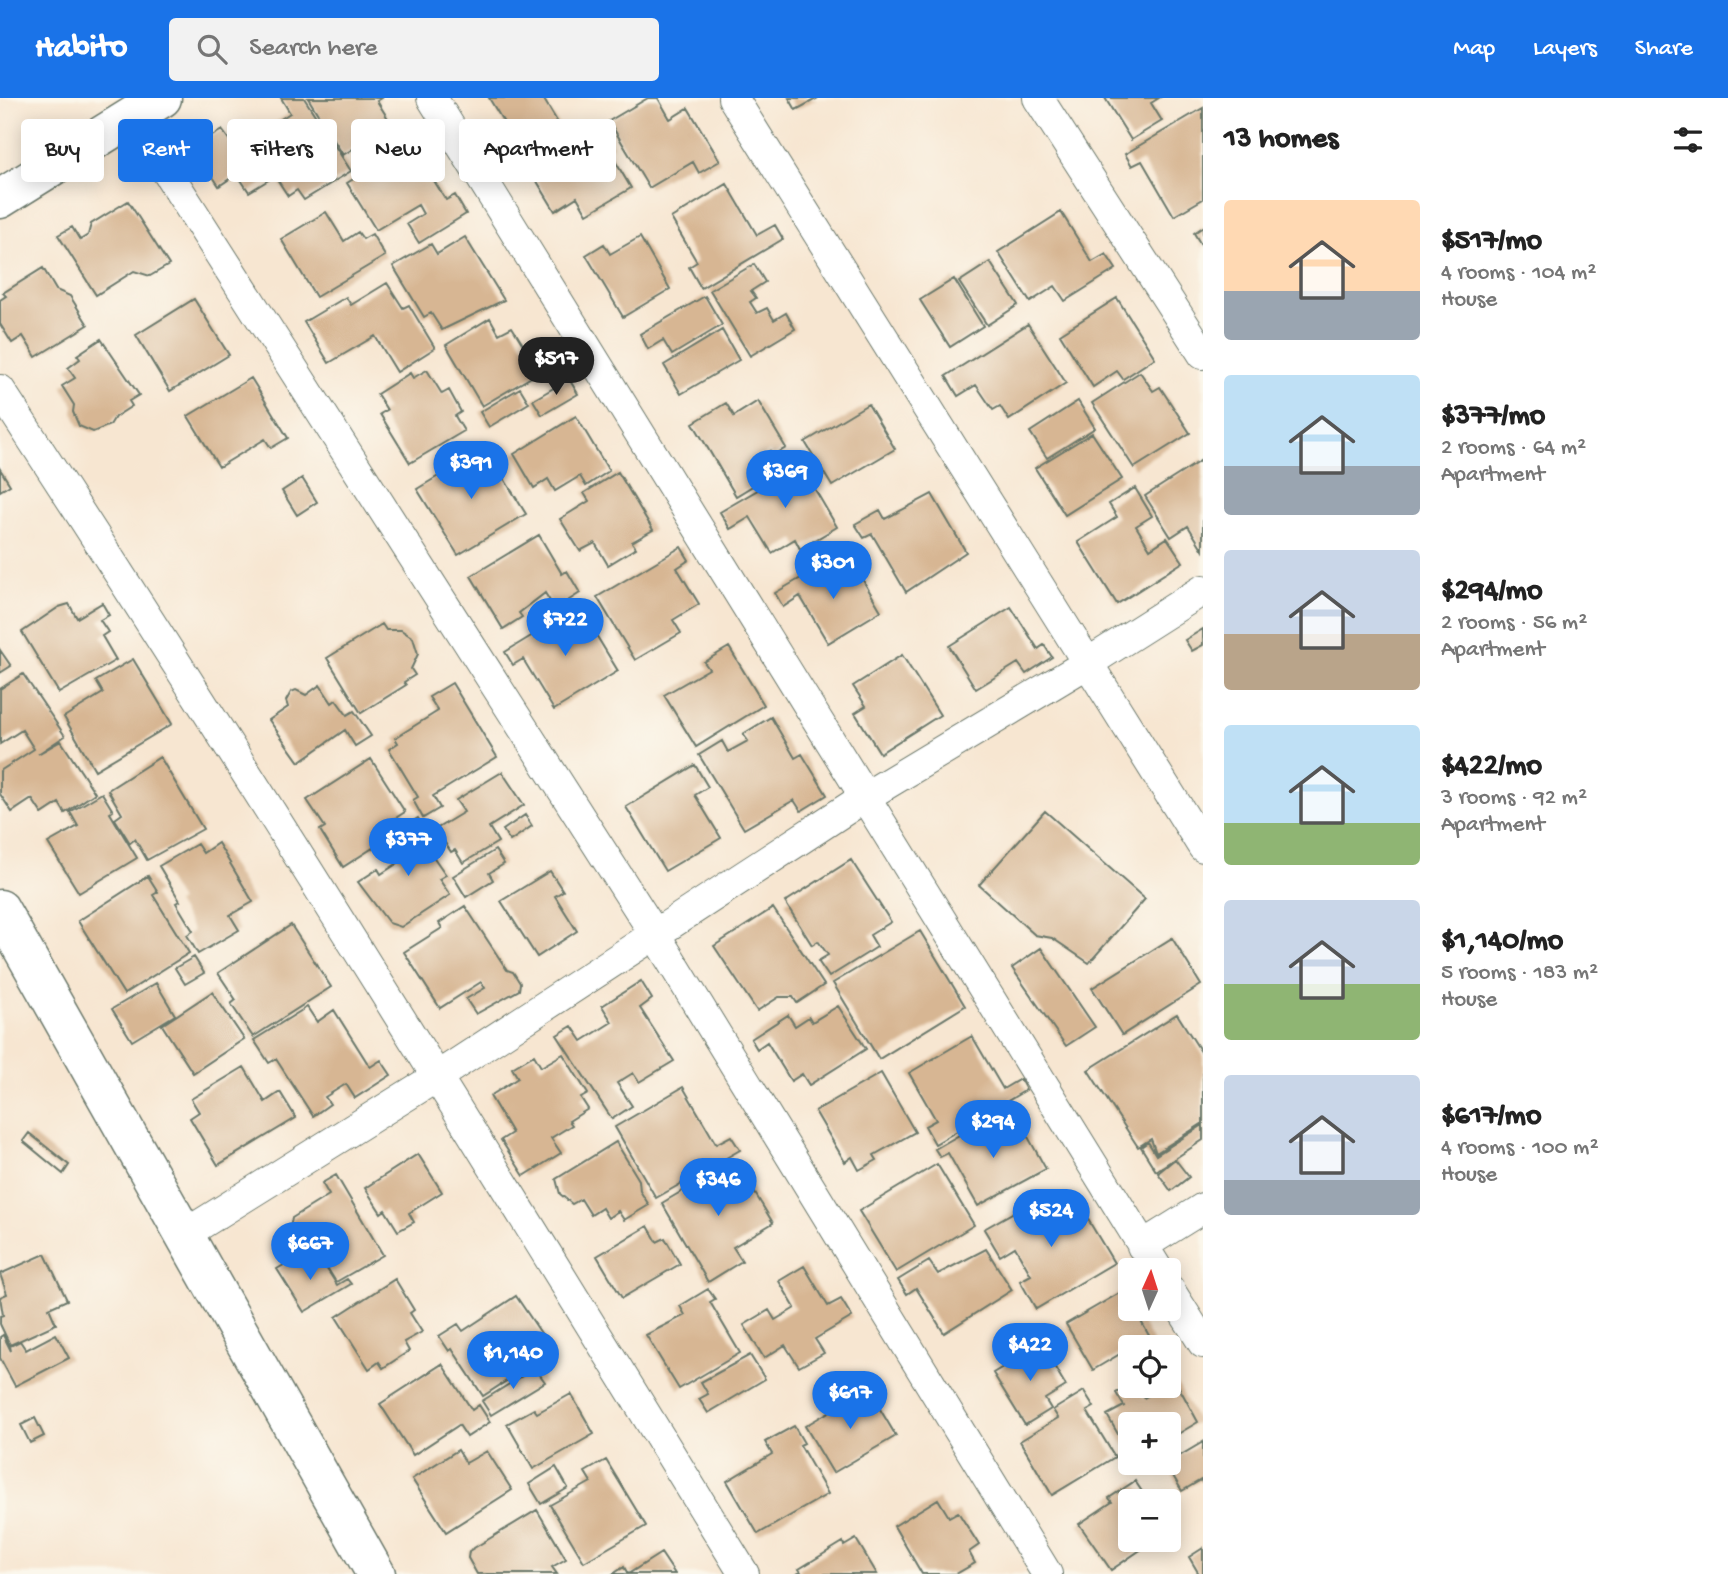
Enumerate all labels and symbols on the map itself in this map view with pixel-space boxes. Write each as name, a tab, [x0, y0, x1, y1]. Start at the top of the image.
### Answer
pin: $517	[515, 338, 597, 397]
pin: $391	[430, 442, 512, 501]
pin: $369	[744, 450, 826, 510]
pin: $301	[792, 542, 874, 601]
pin: $722	[524, 598, 606, 658]
pin: $377	[367, 818, 449, 878]
pin: $294	[952, 1100, 1034, 1160]
pin: $346	[677, 1158, 759, 1218]
pin: $524	[1010, 1190, 1092, 1249]
pin: $667	[269, 1222, 351, 1282]
north arrow	[1118, 1258, 1181, 1321]
pin: $422	[989, 1324, 1071, 1383]
pin: $1,140	[456, 1332, 570, 1391]
pin: $617	[809, 1372, 891, 1431]

